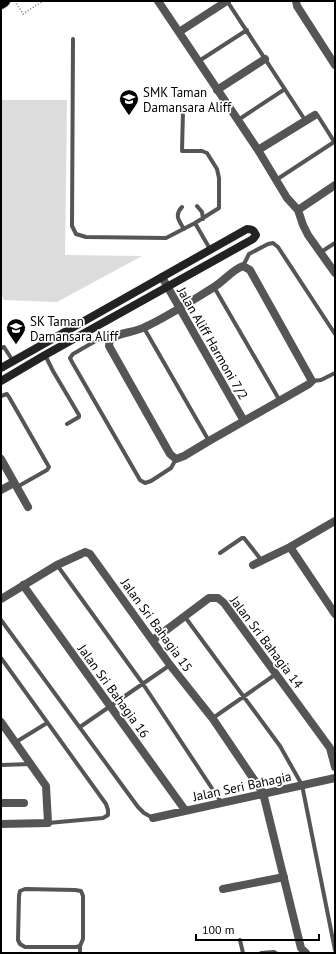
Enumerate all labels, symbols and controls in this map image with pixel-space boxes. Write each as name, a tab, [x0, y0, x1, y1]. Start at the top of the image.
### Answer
place label: SMK Taman Damansara Aliff	[143, 84, 232, 116]
school or university icon: SMK Taman Damansara Aliff	[118, 88, 140, 116]
street label: Jalan Aliff Harmoni 7/2	[173, 283, 252, 403]
place label: SK Taman Damansara Aliff	[30, 313, 119, 345]
school or university icon: SK Taman Damansara Aliff	[5, 317, 27, 345]
street label: Jalan Sri Bahagia 15	[116, 574, 196, 675]
street label: Jalan Sri Bahagia 14	[226, 592, 307, 692]
street label: Jalan Sri Bahagia 16	[73, 640, 153, 741]
street label: Jalan Seri Bahagia	[190, 768, 293, 805]
scale bar	[196, 916, 319, 942]
text: 100 m	[202, 922, 235, 937]

